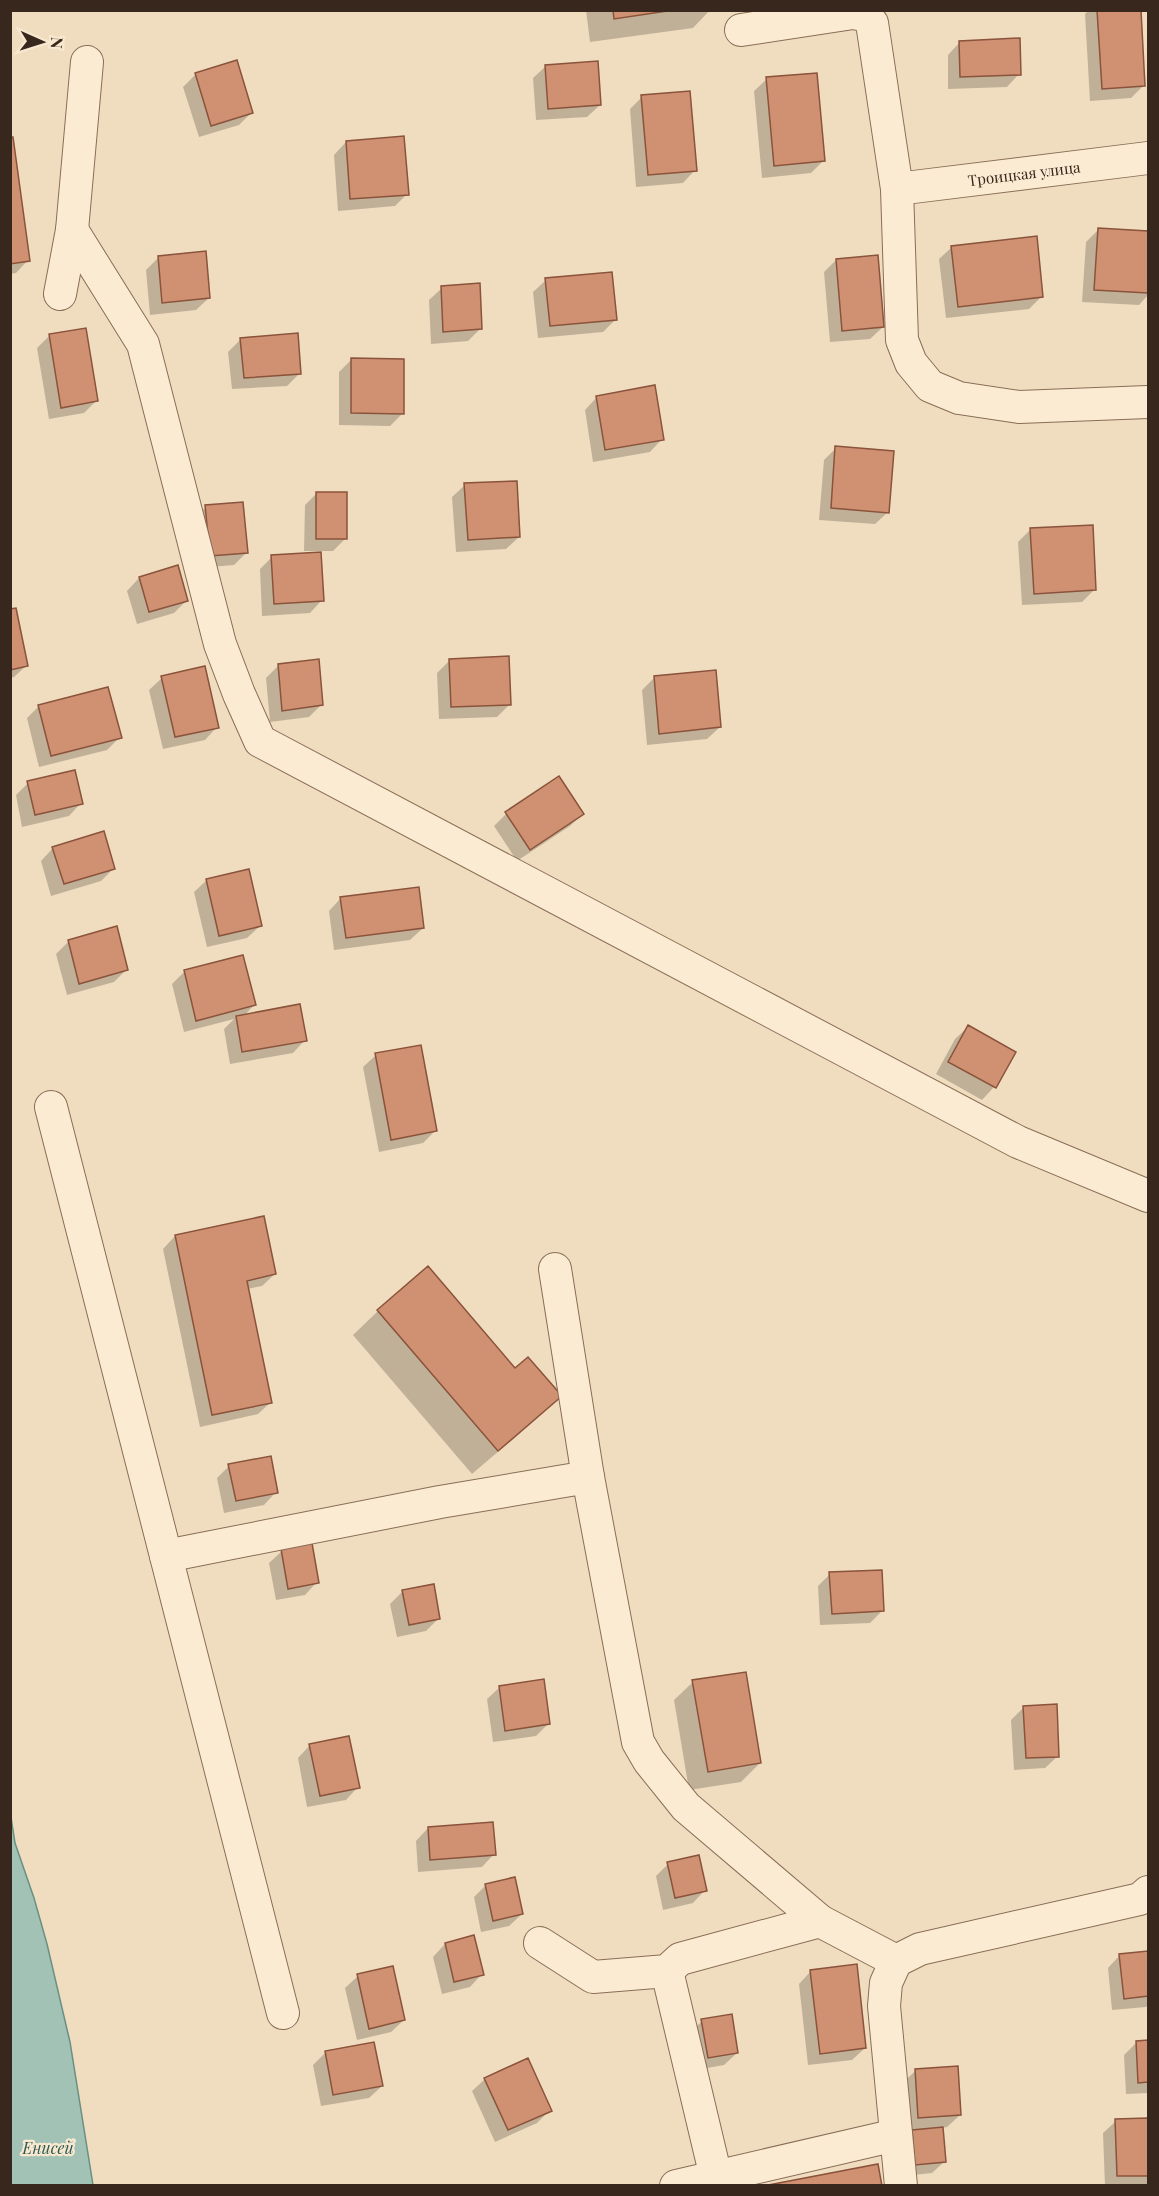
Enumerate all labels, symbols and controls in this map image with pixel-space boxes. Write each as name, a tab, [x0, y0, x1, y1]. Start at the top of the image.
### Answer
north arrow	[12, 12, 72, 72]
text: N	[47, 36, 68, 50]
street label: Троицкая улица	[967, 156, 1082, 190]
water label: Енисей	[21, 2137, 74, 2158]

